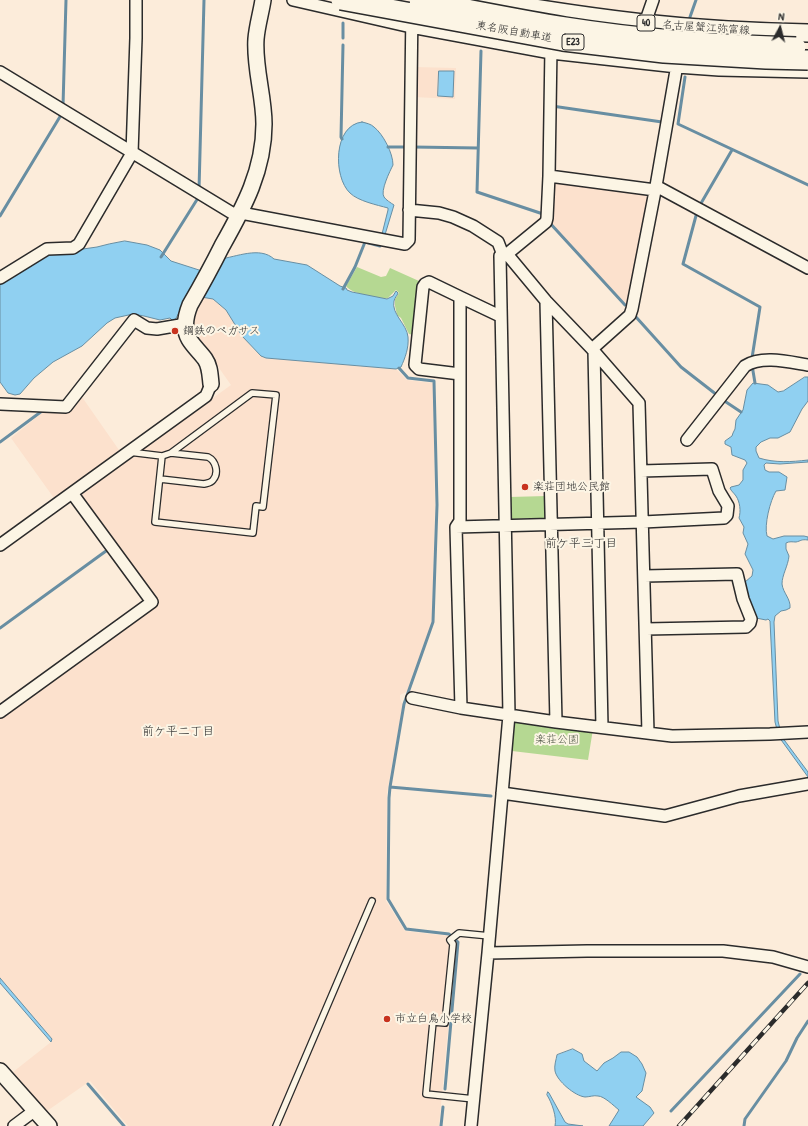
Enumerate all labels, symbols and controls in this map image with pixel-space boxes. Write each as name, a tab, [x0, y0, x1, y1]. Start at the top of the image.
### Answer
north arrow	[760, 8, 800, 48]
text: N	[778, 9, 785, 23]
road number: 40	[637, 15, 655, 31]
street label: 名古屋蟹江弥富線	[662, 18, 750, 38]
street label: 東名阪自動車道	[475, 19, 553, 45]
road number: E23	[562, 34, 584, 50]
place label: 鋼鉄のペガサス	[183, 324, 260, 338]
marker: 鋼鉄のペガサス	[170, 326, 180, 336]
place label: 楽荘団地公民館	[533, 480, 610, 494]
marker: 楽荘団地公民館	[520, 482, 530, 492]
district label: 前ケ平三丁目	[545, 537, 617, 551]
district label: 前ケ平二丁目	[142, 725, 214, 739]
park label: 楽荘公園	[535, 733, 579, 747]
place label: 市立白鳥小学校	[395, 1012, 472, 1026]
marker: 市立白鳥小学校	[382, 1014, 392, 1024]

